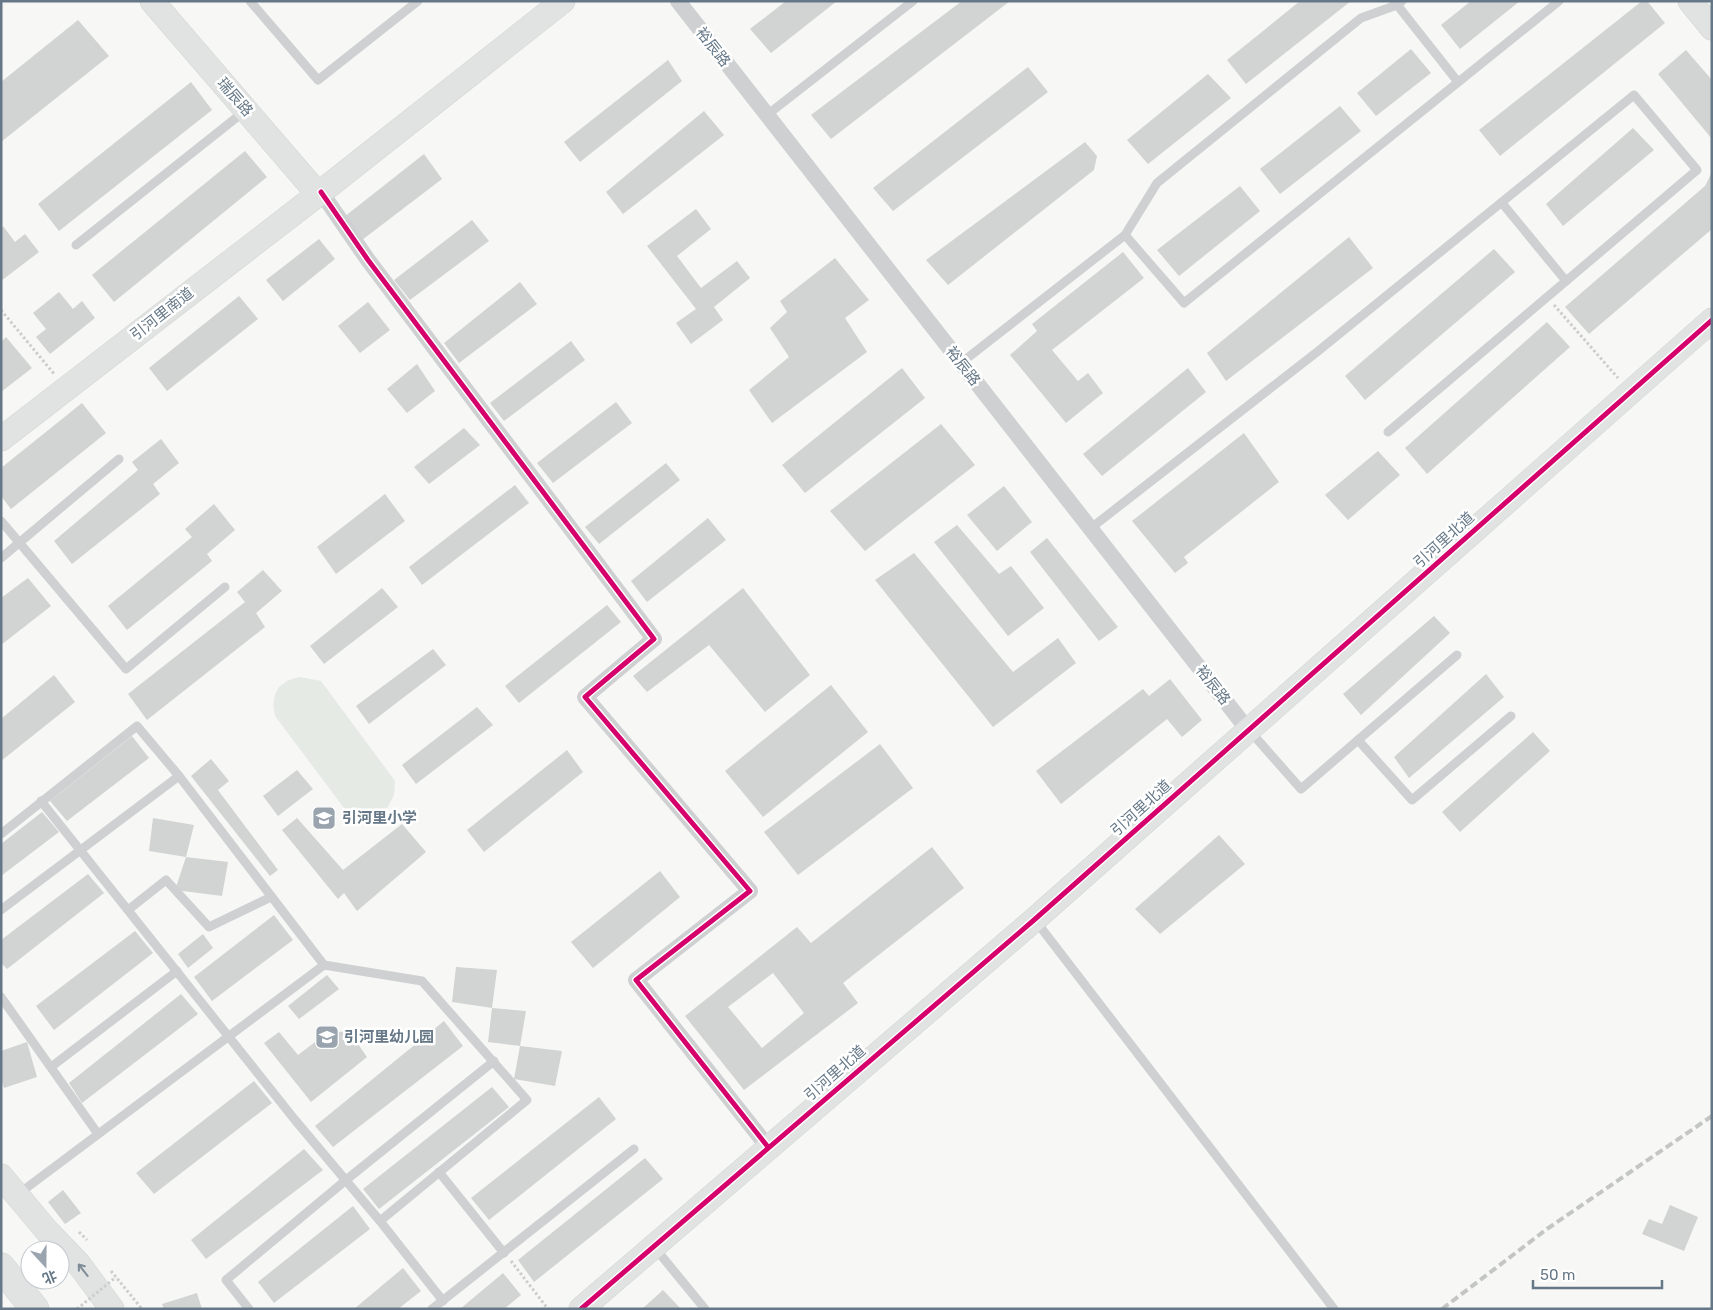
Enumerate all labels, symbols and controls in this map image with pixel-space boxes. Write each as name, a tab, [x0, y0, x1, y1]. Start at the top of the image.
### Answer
street label: 裕辰路	[692, 24, 734, 70]
street label: 瑞辰路	[213, 74, 257, 120]
street label: 引河里南道	[127, 284, 197, 344]
street label: 裕辰路	[942, 343, 984, 389]
street label: 引河里北道	[1410, 508, 1478, 572]
street label: 裕辰路	[1192, 662, 1234, 708]
street label: 引河里北道	[1107, 776, 1175, 840]
school or university icon: 引河里小学	[311, 805, 337, 831]
place label: 引河里小学	[342, 809, 417, 827]
school or university icon: 引河里幼儿园	[314, 1024, 340, 1050]
place label: 引河里幼儿园	[344, 1028, 434, 1046]
street label: 引河里北道	[801, 1042, 869, 1104]
north arrow	[20, 1240, 70, 1290]
scale bar	[1533, 1258, 1662, 1290]
one-way arrow	[77, 1264, 88, 1277]
text: 北	[40, 1266, 59, 1287]
text: 50 m	[1540, 1266, 1575, 1284]

